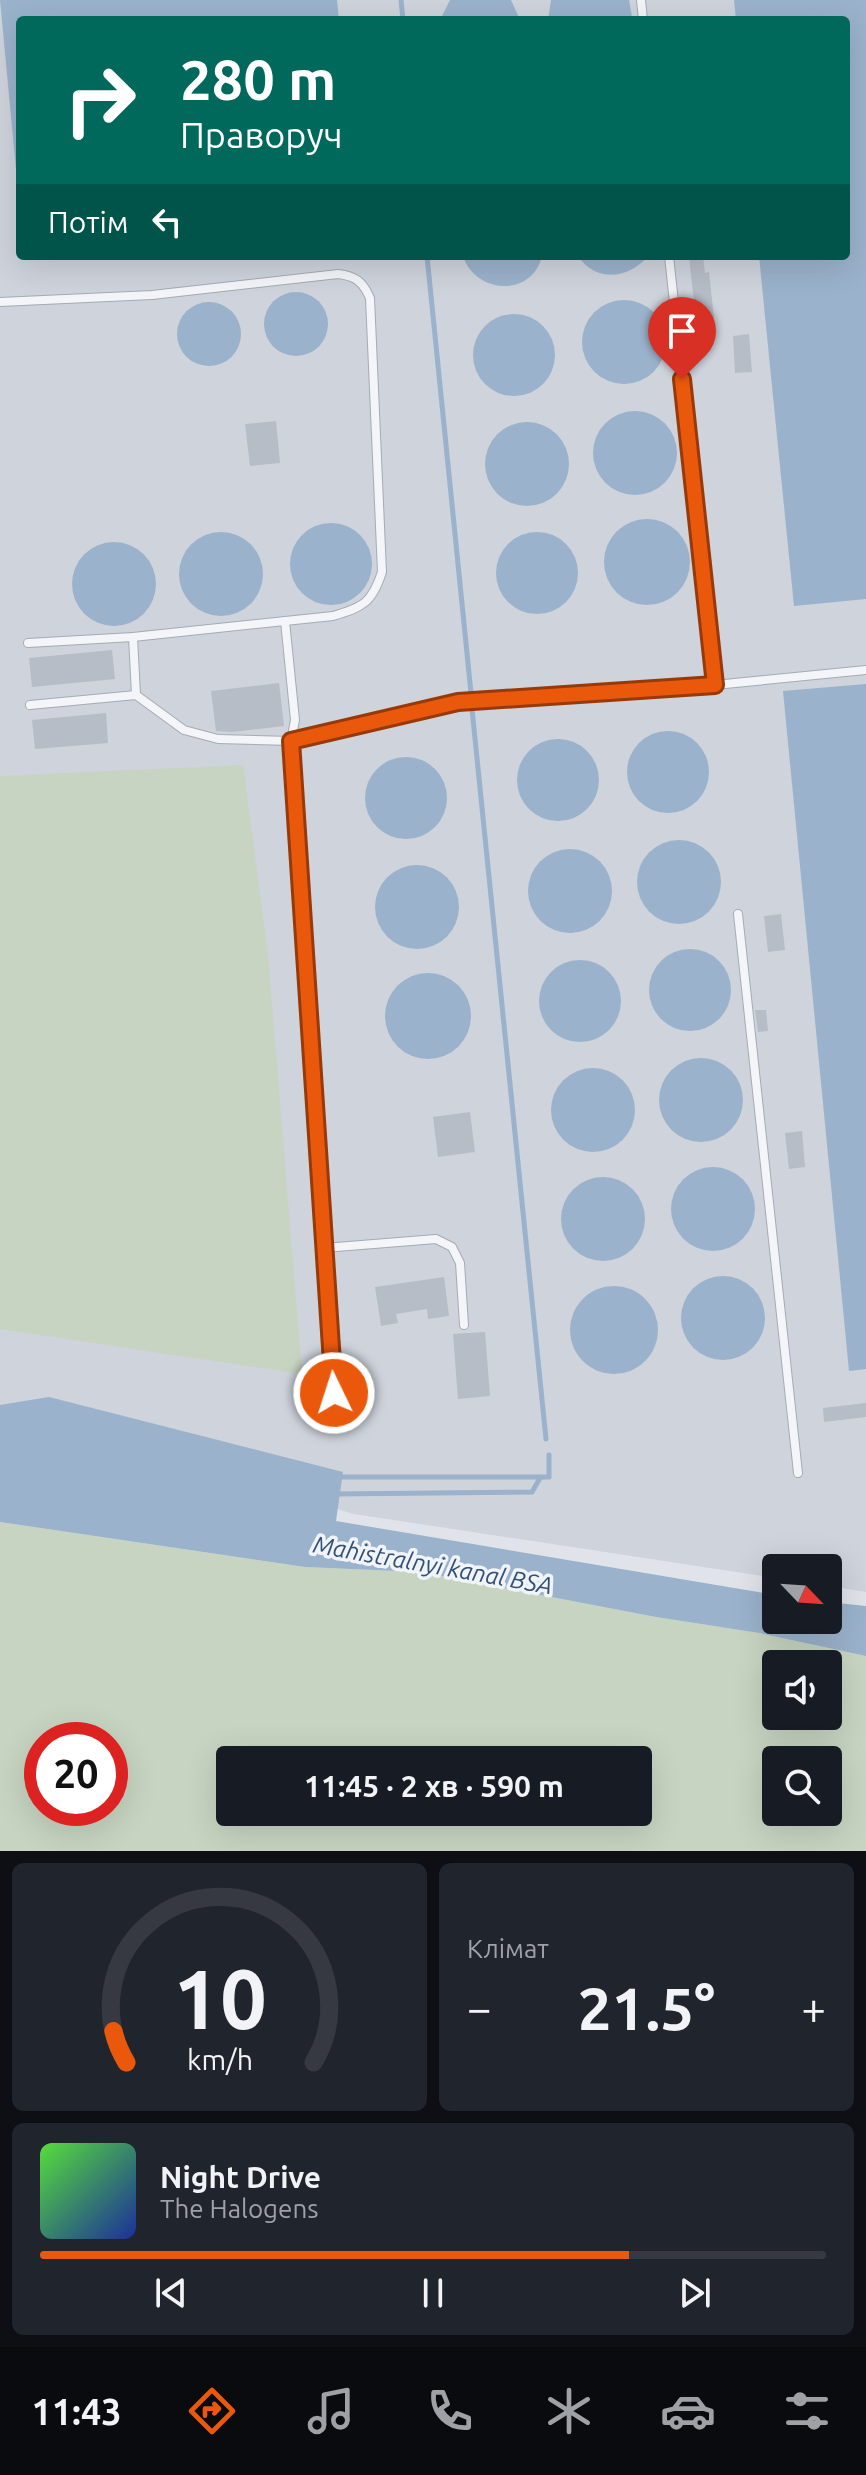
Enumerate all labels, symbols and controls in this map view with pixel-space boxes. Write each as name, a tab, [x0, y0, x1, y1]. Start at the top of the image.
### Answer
icon: right	[48, 48, 152, 152]
text: 280 m	[180, 48, 336, 111]
text: Праворуч	[180, 114, 343, 155]
icon: left	[145, 200, 189, 244]
text: Потім	[48, 205, 129, 239]
pin	[648, 297, 716, 379]
icon: arrive	[660, 309, 704, 353]
position arrow	[292, 1351, 376, 1435]
water label: Mahistralnyi kanal BSA	[311, 1531, 555, 1599]
north arrow	[762, 1554, 842, 1634]
map controls	[762, 1554, 842, 1826]
button: sound	[762, 1650, 842, 1730]
speed limit sign: 20	[24, 1722, 128, 1826]
button: search	[762, 1746, 842, 1826]
text: 11:45 · 2 хв · 590 m	[304, 1769, 564, 1803]
text: Клімат	[467, 1934, 549, 1963]
text: 10	[173, 1951, 266, 2045]
text: 21.5°	[578, 1974, 715, 2041]
text: −	[467, 1983, 492, 2032]
text: +	[801, 1983, 826, 2032]
text: km/h	[187, 2043, 253, 2075]
text: Night Drive	[160, 2160, 321, 2194]
text: The Halogens	[160, 2194, 319, 2223]
icon: previous	[149, 2271, 193, 2315]
icon: pause	[411, 2271, 455, 2315]
icon: next	[673, 2271, 717, 2315]
icon: directions	[184, 2383, 240, 2439]
icon: music	[303, 2383, 359, 2439]
icon: phone	[422, 2383, 478, 2439]
icon: climate	[541, 2383, 597, 2439]
icon: car	[660, 2383, 716, 2439]
icon: filters	[779, 2383, 835, 2439]
text: 11:43	[31, 2391, 122, 2432]

